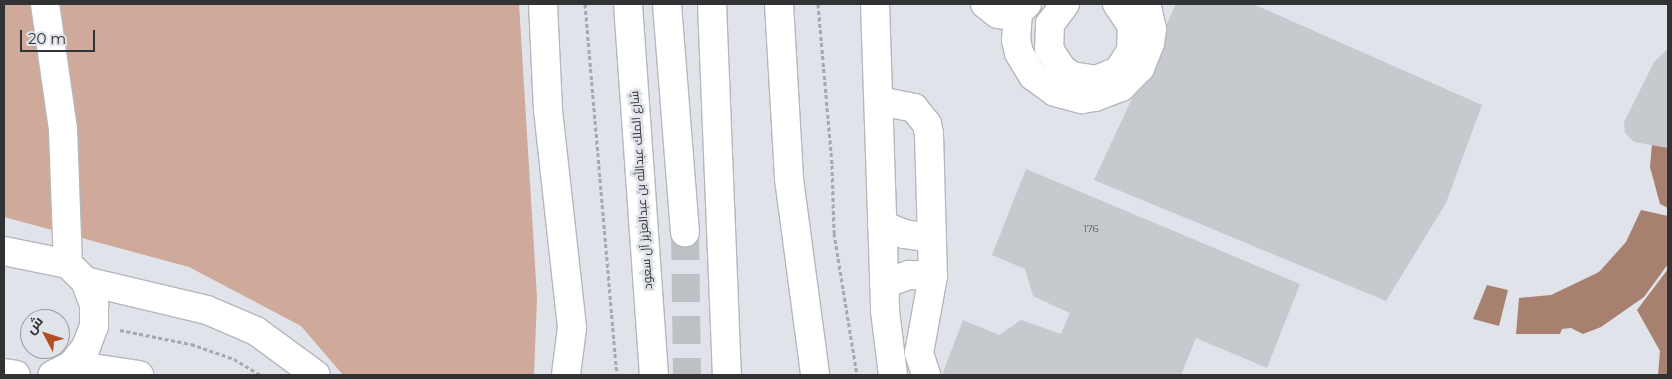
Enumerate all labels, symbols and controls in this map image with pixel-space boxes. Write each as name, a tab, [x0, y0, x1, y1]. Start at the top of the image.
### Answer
scale bar	[22, 20, 98, 52]
text: 20 m	[28, 29, 66, 48]
street label: شارع الملك عبدالله بن عبدالعزيز آل سعود	[627, 90, 655, 290]
house number: 176	[1083, 223, 1099, 235]
north arrow	[20, 309, 70, 359]
text: ش	[22, 312, 47, 338]

